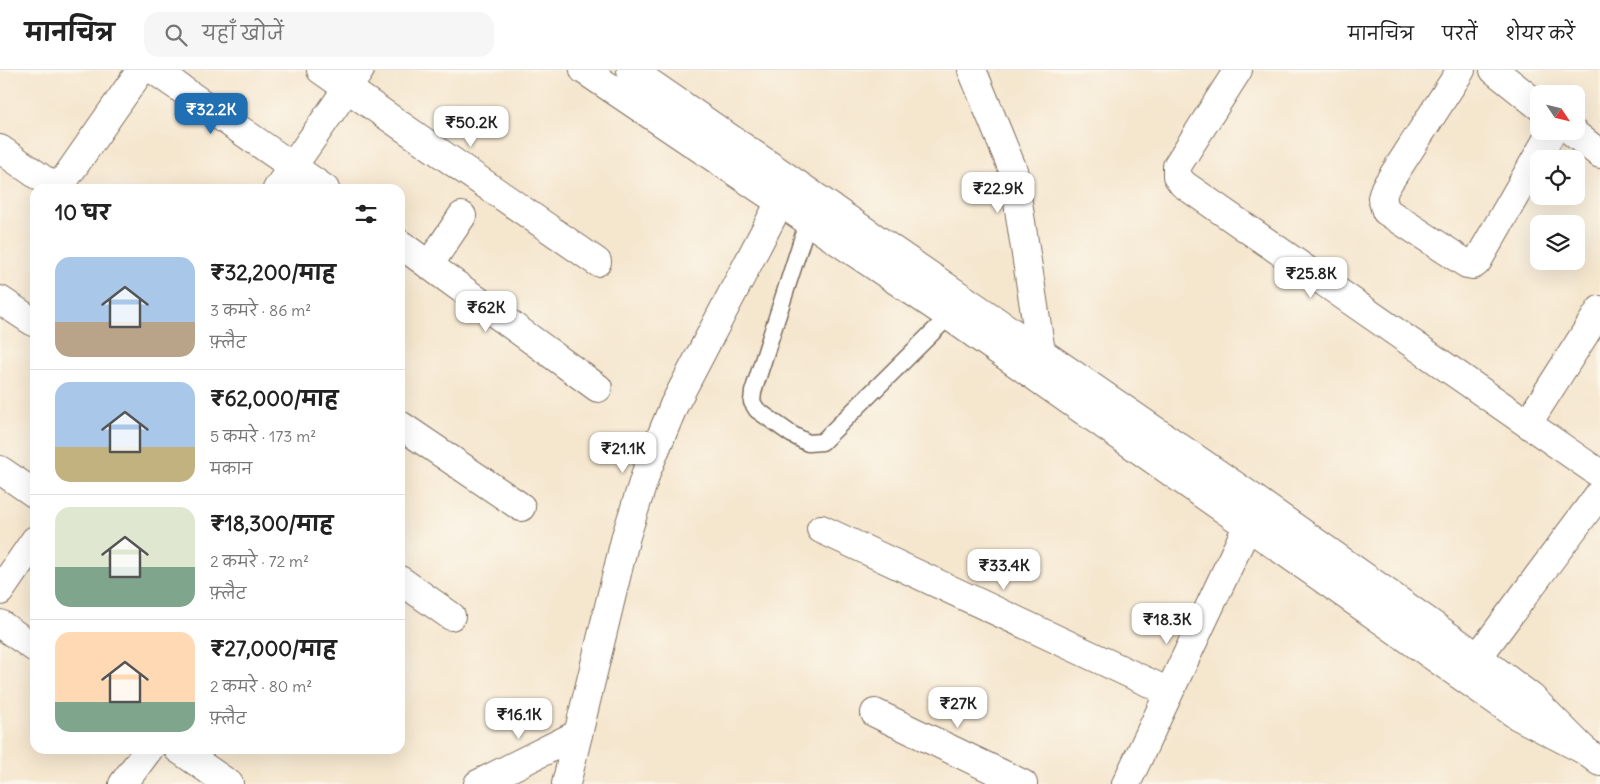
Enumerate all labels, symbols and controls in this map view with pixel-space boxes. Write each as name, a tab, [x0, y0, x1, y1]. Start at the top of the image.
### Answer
search box	[144, 12, 494, 57]
text: मानचित्र	[25, 17, 114, 47]
icon: search	[162, 21, 190, 49]
text: यहाँ खोजें	[202, 21, 284, 45]
text: मानचित्र	[1348, 22, 1414, 45]
text: परतें	[1442, 22, 1477, 45]
text: शेयर करें	[1505, 22, 1575, 45]
north arrow	[1530, 85, 1585, 140]
map controls	[1530, 85, 1585, 270]
pin: ₹32.2K	[170, 92, 252, 135]
text: ₹32.2K	[186, 99, 236, 119]
pin: ₹50.2K	[430, 106, 512, 148]
text: ₹50.2K	[445, 112, 497, 132]
button: locate	[1530, 150, 1585, 205]
pin: ₹22.9K	[957, 172, 1039, 214]
text: ₹22.9K	[973, 178, 1023, 198]
text: 10 घर	[55, 199, 110, 226]
icon: filters	[352, 200, 380, 228]
button: layers	[1530, 215, 1585, 270]
pin: ₹25.8K	[1270, 256, 1352, 299]
text: ₹32,200/माह	[210, 259, 336, 286]
text: ₹25.8K	[1285, 263, 1337, 283]
icon: home	[95, 277, 155, 337]
pin: ₹62K	[456, 290, 516, 333]
text: ₹62K	[467, 297, 505, 317]
text: 3 कमरे · 86 m²	[210, 300, 311, 320]
text: फ़्लैट	[210, 332, 246, 352]
text: ₹62,000/माह	[210, 385, 338, 412]
icon: home	[95, 402, 155, 462]
text: 5 कमरे · 173 m²	[210, 426, 316, 446]
pin: ₹21.1K	[582, 432, 664, 474]
text: ₹21.1K	[600, 438, 646, 458]
text: मकान	[210, 458, 252, 478]
text: ₹18,300/माह	[210, 510, 333, 537]
icon: home	[95, 527, 155, 587]
pin: ₹33.4K	[963, 548, 1045, 591]
text: 2 कमरे · 72 m²	[210, 551, 309, 571]
text: ₹33.4K	[978, 555, 1030, 575]
text: फ़्लैट	[210, 583, 246, 603]
pin: ₹18.3K	[1126, 602, 1208, 645]
text: ₹18.3K	[1143, 609, 1191, 629]
text: ₹27,000/माह	[210, 635, 336, 662]
icon: home	[95, 652, 155, 712]
text: 2 कमरे · 80 m²	[210, 676, 312, 696]
pin: ₹27K	[928, 686, 988, 729]
text: ₹27K	[939, 693, 977, 713]
pin: ₹16.1K	[478, 698, 560, 740]
text: ₹16.1K	[496, 704, 542, 724]
text: फ़्लैट	[210, 708, 246, 728]

